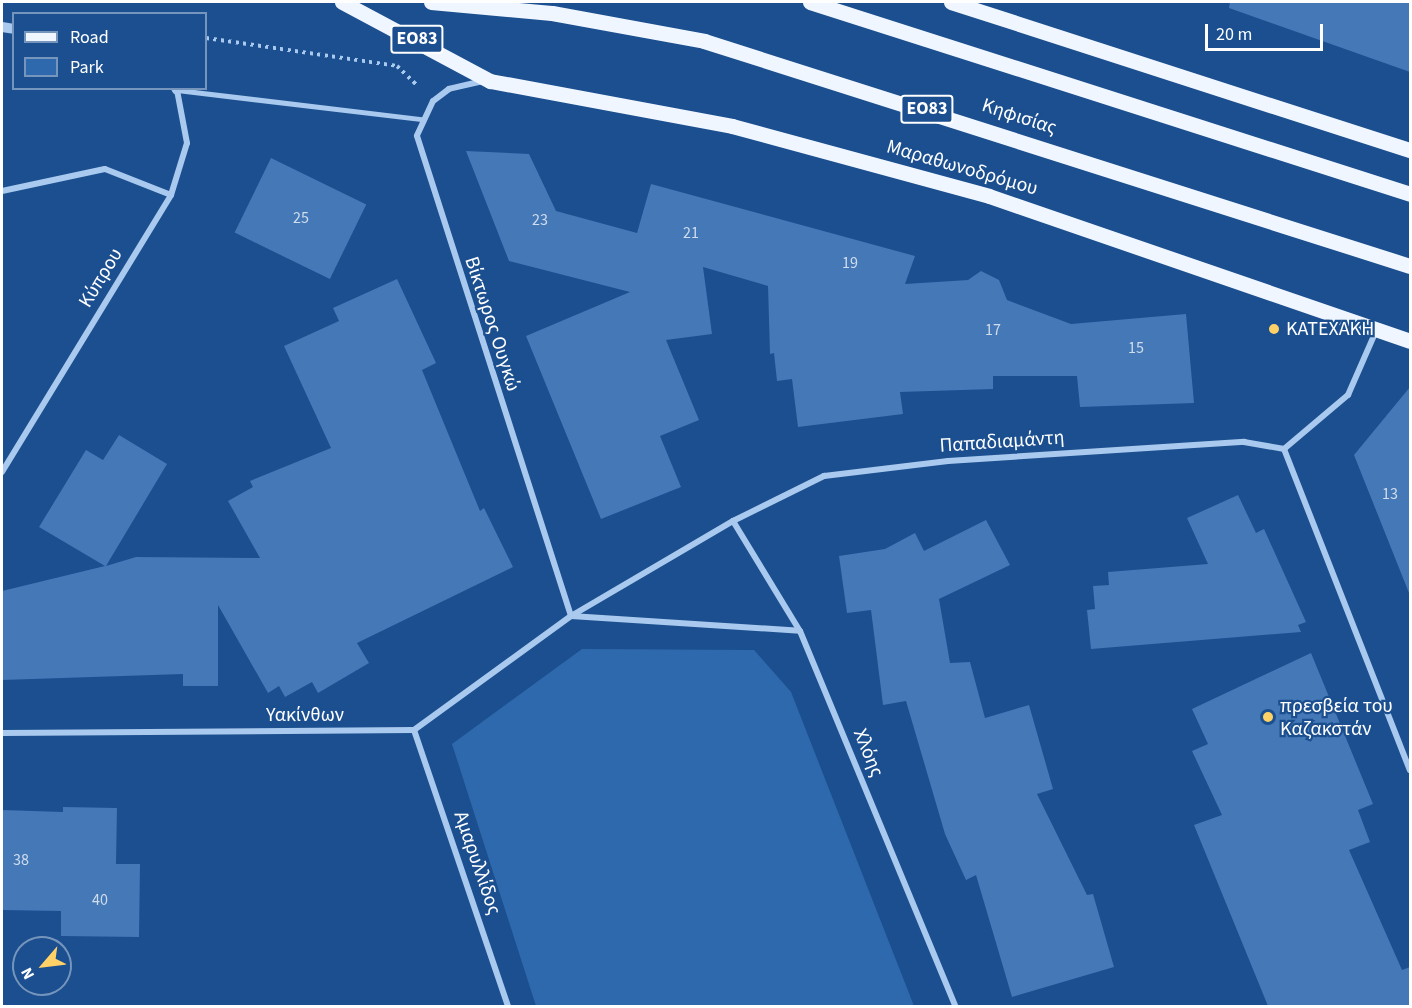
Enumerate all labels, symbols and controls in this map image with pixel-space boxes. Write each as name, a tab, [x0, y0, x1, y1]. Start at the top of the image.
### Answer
legend	[12, 12, 207, 90]
scale bar	[1208, 12, 1326, 50]
text: 20 m	[1216, 22, 1252, 47]
road number: ΕΟ83	[390, 24, 444, 54]
text: Road	[70, 25, 109, 50]
text: Park	[70, 55, 104, 80]
road number: ΕΟ83	[900, 94, 954, 124]
street label: Κηφισίας	[979, 94, 1059, 140]
street label: Μαραθωνοδρόμου	[884, 135, 1040, 201]
house number: 25	[293, 208, 309, 228]
house number: 23	[532, 210, 548, 230]
house number: 21	[683, 223, 699, 243]
street label: Κύπρου	[74, 244, 128, 312]
house number: 19	[842, 253, 858, 273]
street label: Βίκτωρος Ουγκώ	[459, 254, 525, 394]
place label: ΚΑΤΕΧΑΚΗ	[1286, 317, 1374, 341]
house number: 17	[985, 320, 1001, 340]
marker: ΚΑΤΕΧΑΚΗ	[1267, 322, 1281, 336]
house number: 15	[1128, 338, 1144, 358]
street label: Παπαδιαμάντη	[939, 426, 1065, 458]
house number: 13	[1382, 484, 1398, 504]
place label: πρεσβεία του Καζακστάν	[1280, 694, 1393, 741]
street label: Υακίνθων	[266, 703, 344, 727]
marker: πρεσβεία του Καζακστάν	[1261, 710, 1275, 724]
street label: Χλόης	[848, 725, 888, 781]
street label: Αμαρυλλίδος	[448, 808, 506, 918]
house number: 38	[13, 850, 29, 870]
house number: 40	[92, 890, 108, 910]
north arrow	[12, 936, 72, 996]
text: N	[16, 964, 40, 983]

